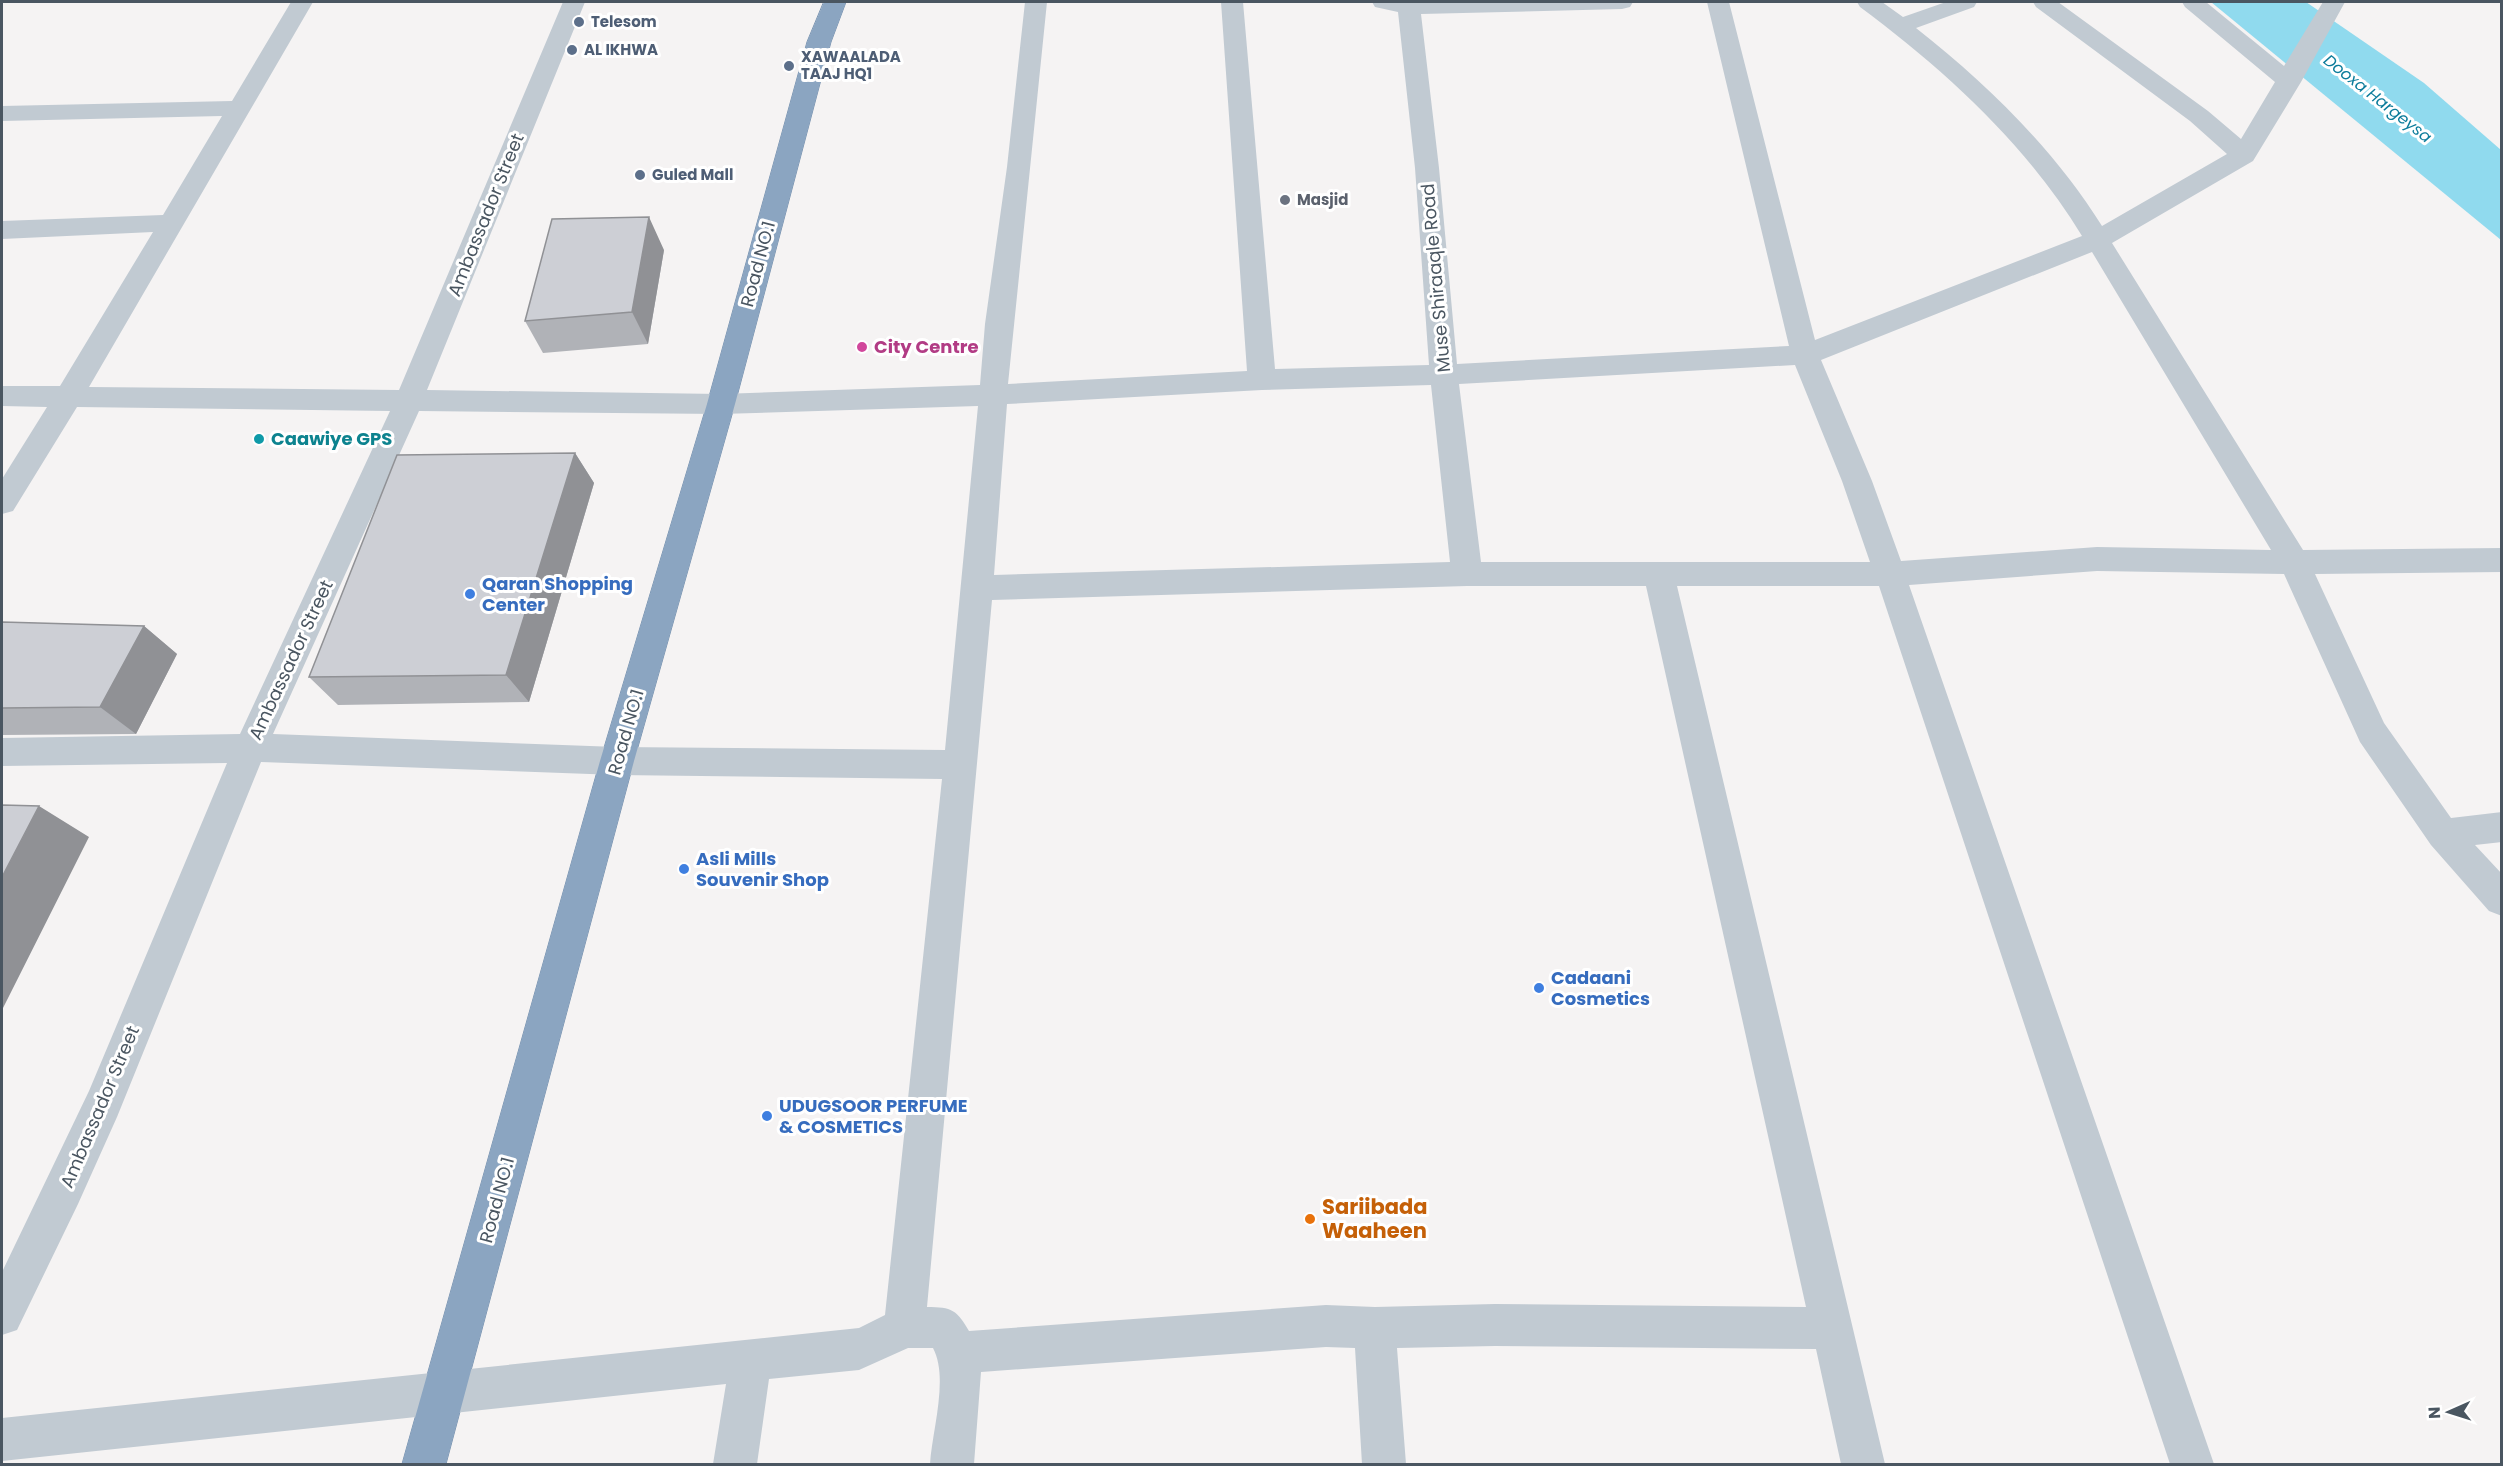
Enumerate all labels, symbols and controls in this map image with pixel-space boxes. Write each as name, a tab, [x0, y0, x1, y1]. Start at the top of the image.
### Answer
place label: Telesom	[591, 11, 657, 32]
marker: Telesom	[572, 15, 586, 29]
place label: AL IKHWA	[584, 39, 658, 60]
marker: AL IKHWA	[565, 43, 579, 57]
place label: XAWAALADA TAAJ HQ1	[801, 46, 901, 84]
water label: Dooxa Hargeysa	[2319, 49, 2437, 148]
marker: XAWAALADA TAAJ HQ1	[782, 59, 796, 73]
street label: Ambassador Street	[441, 130, 530, 300]
place label: Guled Mall	[652, 164, 733, 185]
marker: Guled Mall	[633, 168, 647, 182]
street label: Muse Shiraaqle Road	[1415, 183, 1456, 373]
place label: Masjid	[1297, 189, 1348, 210]
marker: Masjid	[1278, 193, 1292, 207]
street label: Road NO.1	[734, 218, 781, 310]
place label: City Centre	[874, 334, 979, 359]
marker: City Centre	[855, 340, 869, 354]
place label: Caawiye GPS	[271, 426, 392, 451]
marker: Caawiye GPS	[252, 432, 266, 446]
place label: Qaran Shopping Center	[482, 571, 633, 617]
street label: Ambassador Street	[242, 576, 339, 744]
marker: Qaran Shopping Center	[463, 587, 477, 601]
street label: Road NO.1	[601, 686, 650, 778]
place label: Asli Mills Souvenir Shop	[696, 846, 829, 892]
marker: Asli Mills Souvenir Shop	[677, 862, 691, 876]
place label: Cadaani Cosmetics	[1551, 965, 1650, 1011]
marker: Cadaani Cosmetics	[1532, 981, 1546, 995]
street label: Ambassador Street	[54, 1022, 145, 1192]
place label: UDUGSOOR PERFUME & COSMETICS	[779, 1093, 968, 1139]
marker: UDUGSOOR PERFUME & COSMETICS	[760, 1109, 774, 1123]
street label: Road NO.1	[473, 1154, 520, 1246]
place label: Sariibada Waaheen	[1322, 1192, 1428, 1245]
marker: Sariibada Waaheen	[1303, 1212, 1317, 1226]
north arrow	[2419, 1382, 2479, 1442]
text: N	[2423, 1406, 2446, 1419]

